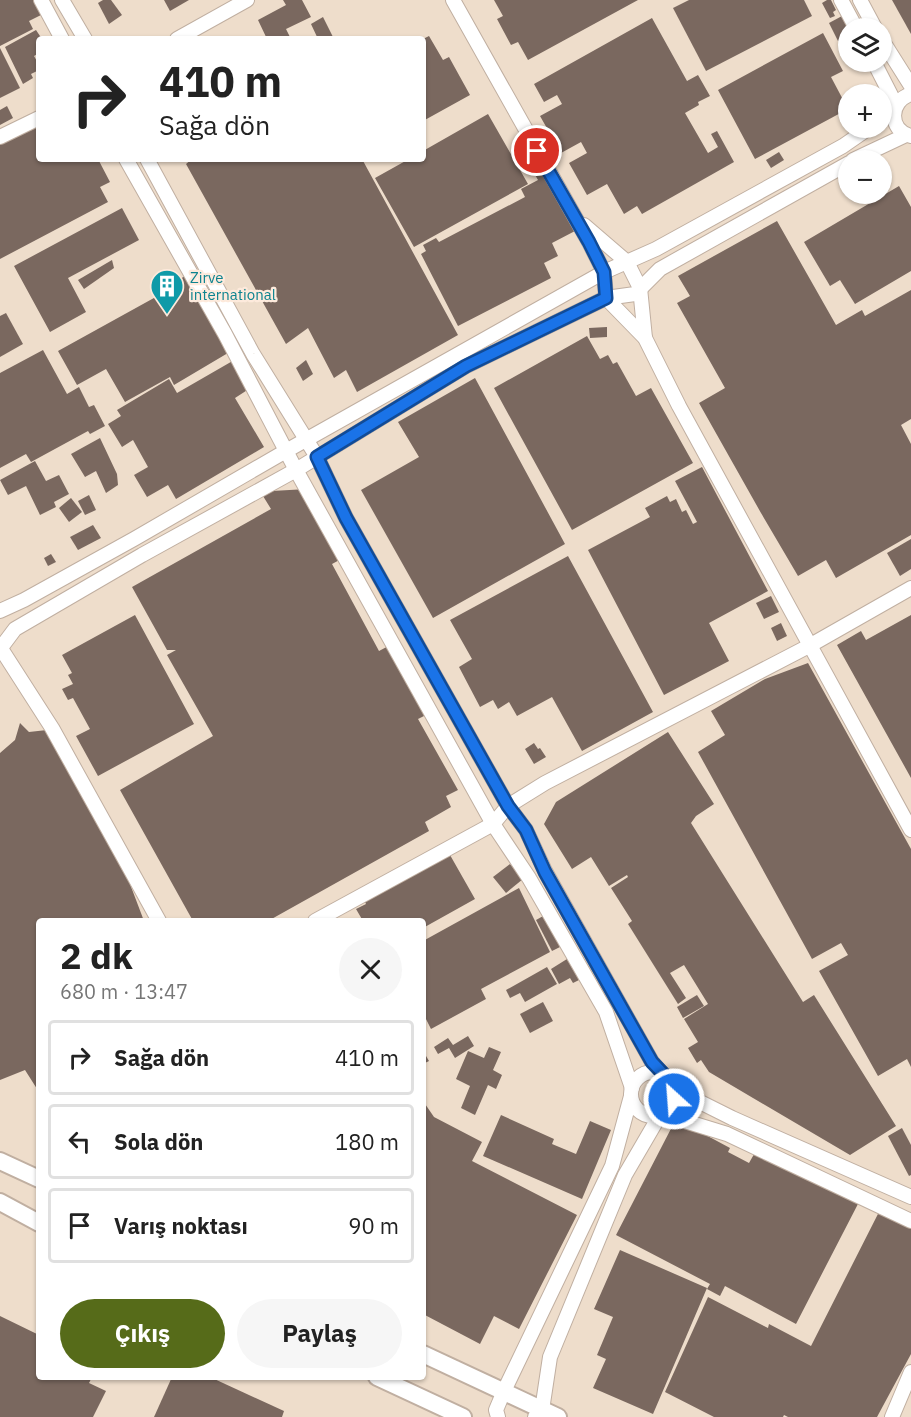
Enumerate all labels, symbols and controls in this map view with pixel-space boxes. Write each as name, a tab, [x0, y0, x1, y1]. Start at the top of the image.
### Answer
map controls	[838, 18, 892, 204]
button: layers	[838, 18, 892, 72]
text: 410 m	[159, 54, 282, 109]
icon: right	[60, 60, 138, 138]
button: +	[838, 84, 892, 138]
text: Sağa dön	[159, 107, 270, 142]
pin	[511, 125, 562, 176]
icon: arrive	[520, 134, 553, 167]
button: −	[838, 150, 892, 204]
building icon: Zirve international	[149, 268, 185, 315]
place label: Zirve international	[190, 268, 276, 304]
text: 2 dk	[60, 932, 133, 979]
button: close	[339, 938, 402, 1001]
text: 680 m · 13:47	[60, 978, 188, 1005]
icon: right	[63, 1041, 96, 1074]
text: Sağa dön	[114, 1043, 209, 1072]
text: 410 m	[335, 1043, 399, 1072]
position arrow	[642, 1067, 706, 1131]
icon: left	[63, 1125, 96, 1158]
text: Sola dön	[114, 1127, 203, 1156]
text: 180 m	[335, 1127, 399, 1156]
icon: arrive	[63, 1209, 96, 1242]
text: Varış noktası	[114, 1211, 248, 1240]
text: 90 m	[348, 1211, 399, 1240]
button: Çıkış	[60, 1299, 225, 1368]
button: Paylaş	[237, 1299, 402, 1368]

